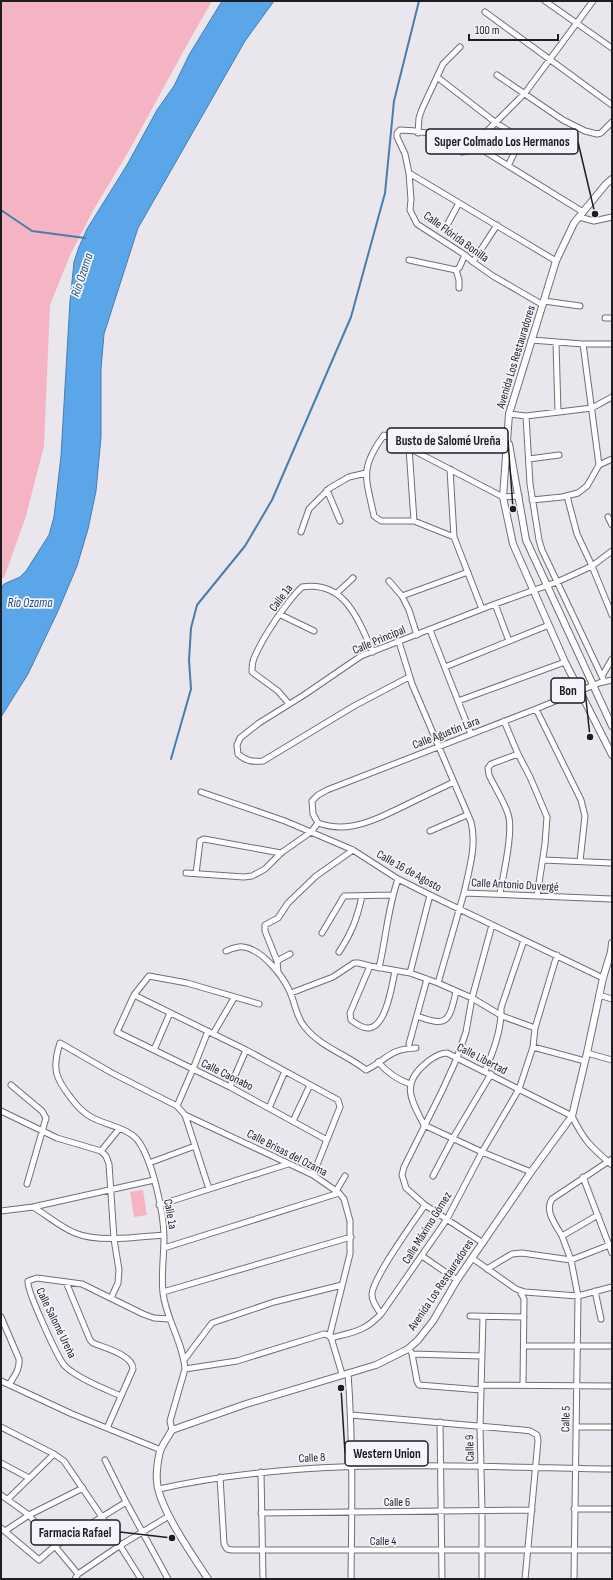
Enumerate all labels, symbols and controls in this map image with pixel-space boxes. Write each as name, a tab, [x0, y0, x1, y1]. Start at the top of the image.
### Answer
scale bar	[469, 16, 558, 42]
text: 100 m	[475, 23, 500, 38]
callout: Super Colmado Los Hermanos	[426, 129, 578, 154]
text: Super Colmado Los Hermanos	[434, 134, 570, 150]
street label: Calle Flórida Bonilla	[420, 208, 492, 266]
water label: Río Ozama	[67, 250, 97, 299]
street label: Avenida Los Restauradores	[493, 304, 539, 411]
callout: Busto de Salomé Ureña	[387, 428, 508, 453]
text: Busto de Salomé Ureña	[396, 433, 501, 449]
street label: Calle 1a	[266, 581, 296, 615]
water label: Río Ozama	[8, 595, 53, 611]
street label: Calle Principal	[350, 622, 408, 658]
callout: Bon	[551, 678, 585, 703]
text: Bon	[559, 683, 577, 699]
street label: Calle Agustín Lara	[410, 713, 482, 753]
street label: Calle 16 de Agosto	[374, 847, 444, 895]
street label: Calle Antonio Duvergé	[471, 875, 559, 895]
street label: Calle Libertad	[454, 1040, 510, 1078]
street label: Calle Caonabo	[198, 1056, 256, 1094]
street label: Calle Brisas del Ozama	[244, 1126, 330, 1180]
street label: Calle Máximo Gómez	[399, 1189, 456, 1267]
street label: Calle 1a	[160, 1198, 180, 1231]
street label: Avenida Los Restauradores	[404, 1237, 477, 1334]
street label: Calle Salomé Ureña	[32, 1285, 80, 1361]
street label: Calle 5	[558, 1406, 574, 1432]
street label: Calle 9	[462, 1434, 478, 1462]
callout: Western Union	[345, 1441, 428, 1466]
text: Western Union	[353, 1446, 421, 1462]
street label: Calle 8	[298, 1450, 326, 1466]
street label: Calle 6	[384, 1495, 410, 1510]
callout: Farmacia Rafael	[31, 1520, 120, 1545]
text: Farmacia Rafael	[39, 1525, 112, 1541]
street label: Calle 4	[370, 1534, 396, 1549]

